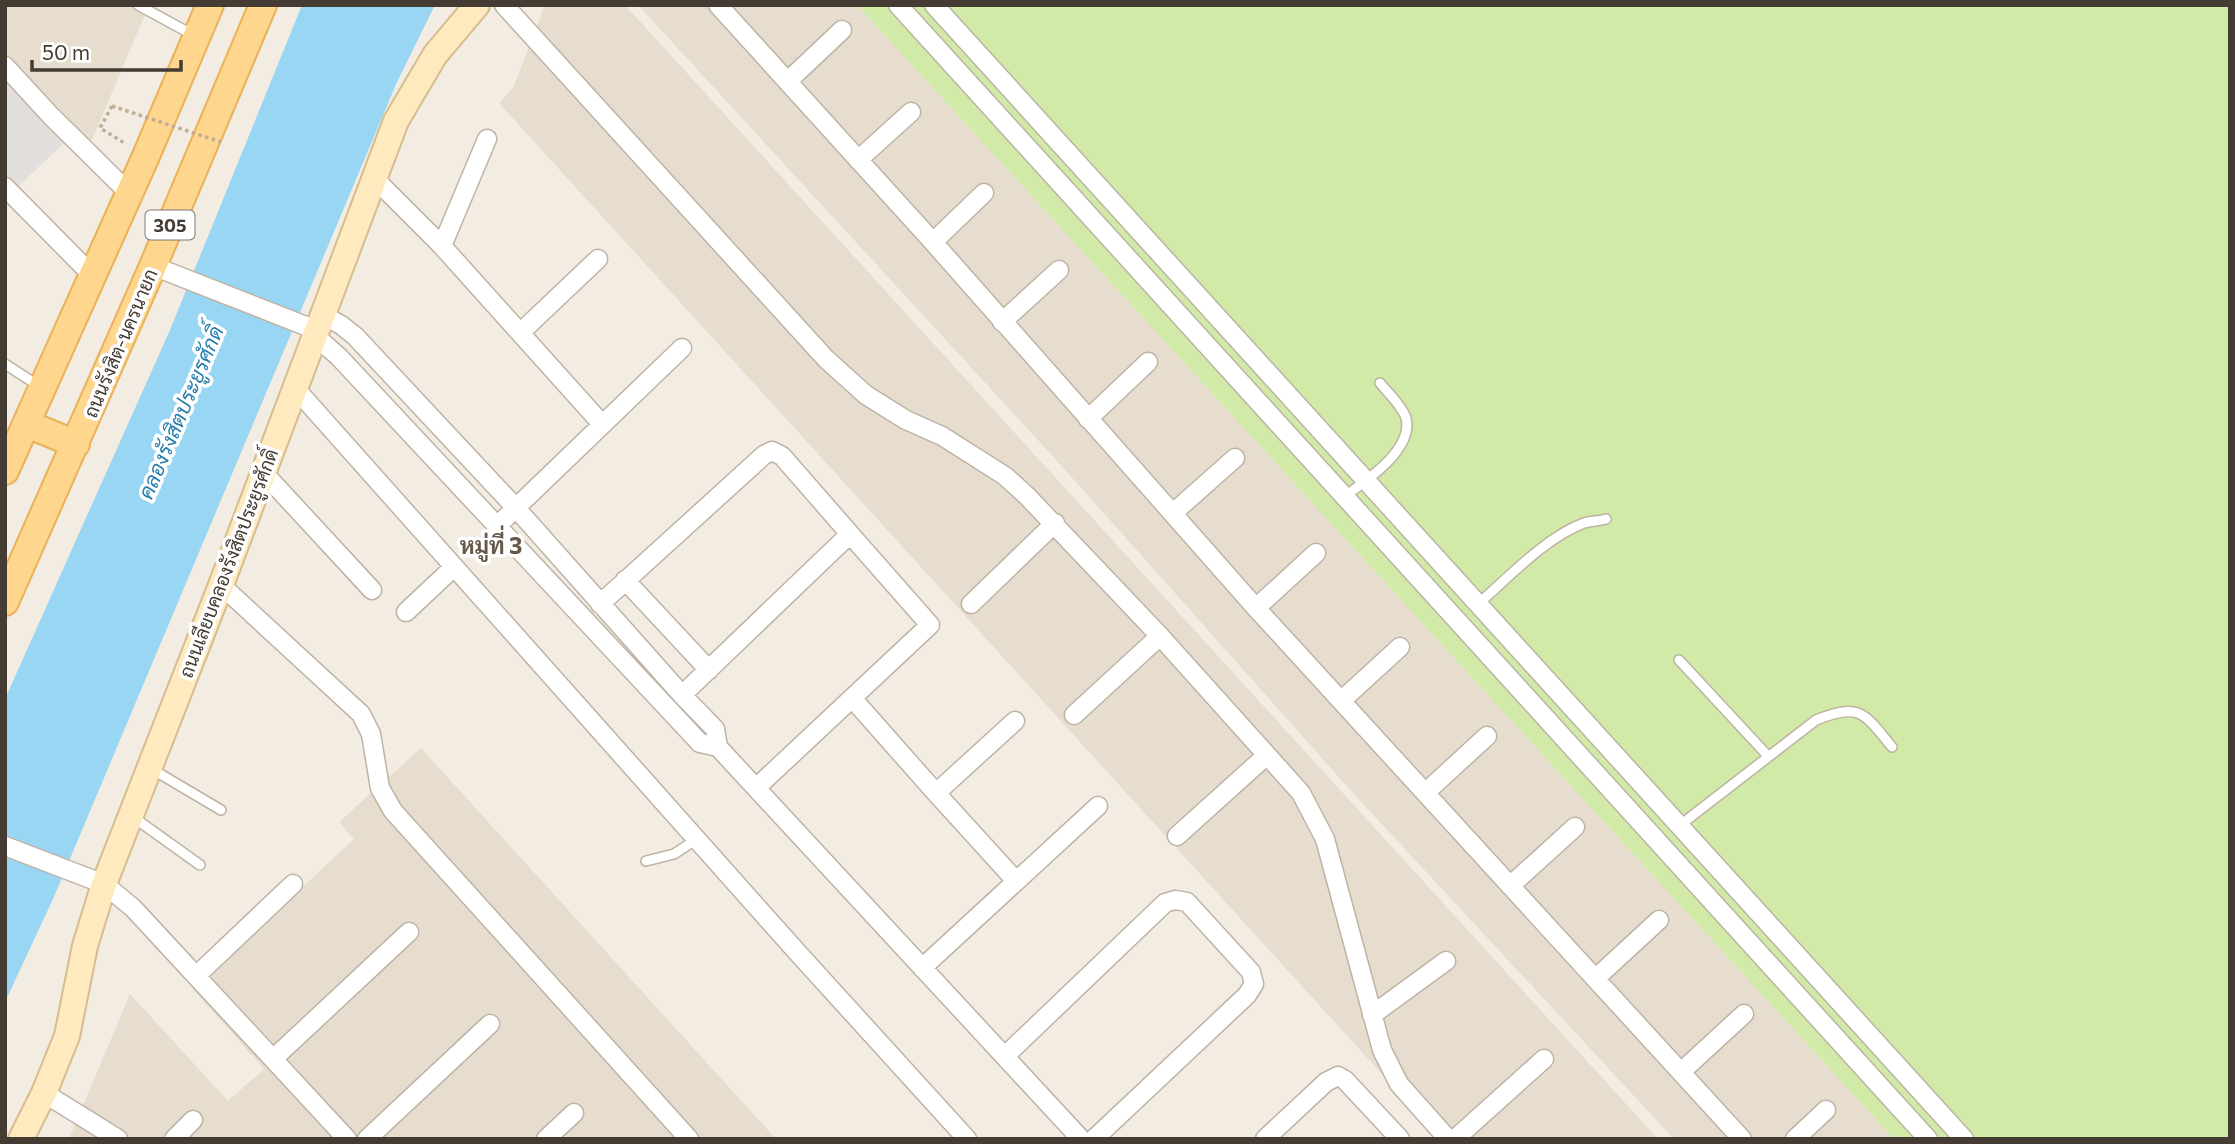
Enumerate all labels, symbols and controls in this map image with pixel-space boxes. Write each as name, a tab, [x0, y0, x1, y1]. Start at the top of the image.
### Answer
scale bar	[32, 28, 180, 72]
text: 50 m	[42, 39, 90, 64]
road number: 305	[146, 210, 194, 240]
street label: ถนนรังสิต-นครนายก	[78, 265, 162, 421]
water label: คลองรังสิตประยูรศักดิ์	[127, 316, 233, 504]
street label: ถนนเลียบคลองรังสิตประยูรศักดิ์	[168, 443, 285, 682]
district label: หมู่ที่ 3	[460, 525, 522, 562]

